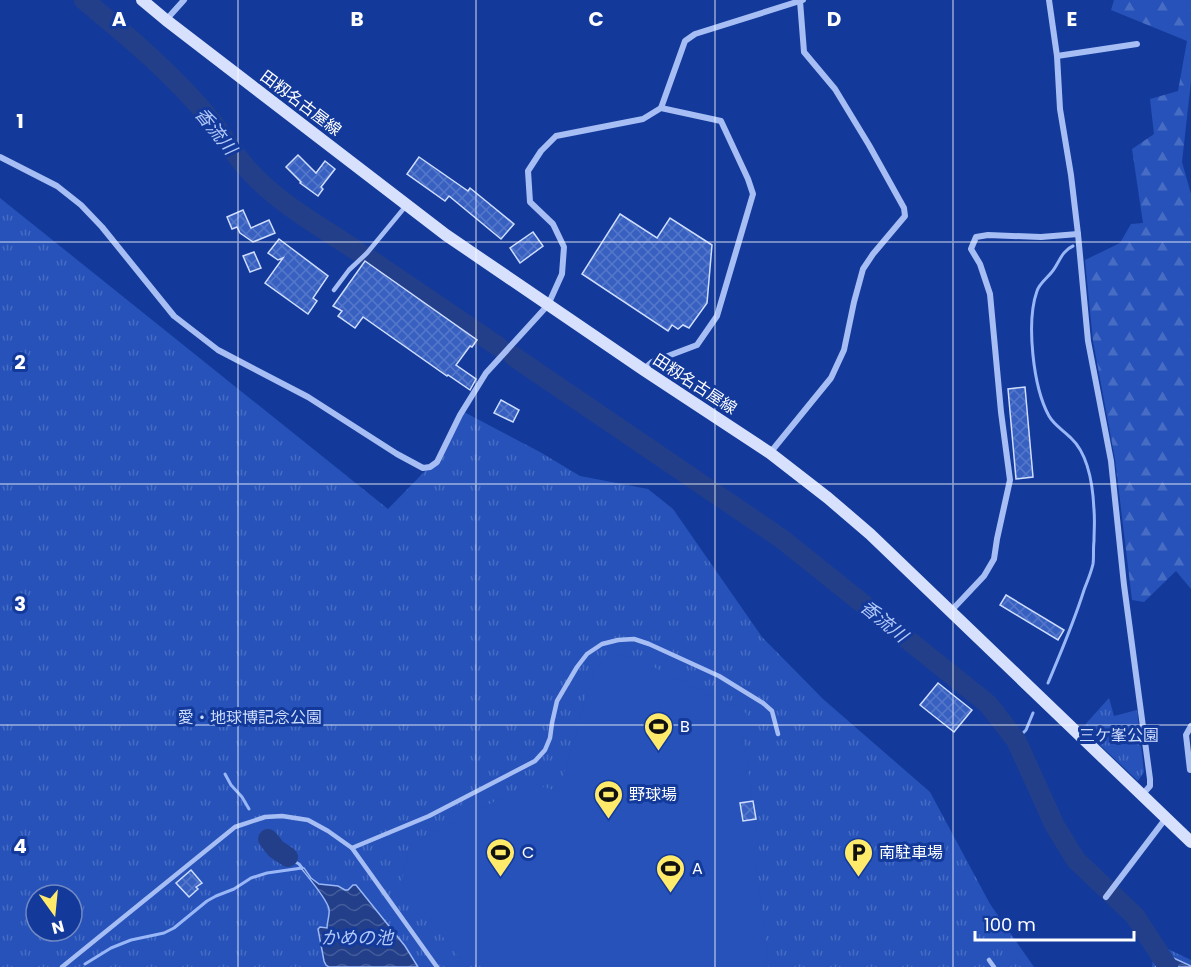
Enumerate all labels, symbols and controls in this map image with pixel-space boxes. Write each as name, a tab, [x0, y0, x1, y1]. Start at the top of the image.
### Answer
text: A	[112, 5, 127, 33]
text: B	[350, 5, 364, 33]
text: C	[588, 5, 604, 33]
text: D	[827, 5, 841, 33]
text: E	[1067, 5, 1077, 33]
street label: 田籾名古屋線	[256, 65, 346, 141]
water label: 香流川	[189, 102, 244, 161]
text: 1	[16, 107, 24, 135]
text: 2	[14, 348, 26, 376]
street label: 田籾名古屋線	[648, 348, 742, 420]
text: 3	[14, 590, 26, 618]
water label: 香流川	[855, 594, 914, 649]
park label: 愛・地球博記念公園	[178, 706, 322, 729]
sports icon: B	[643, 710, 675, 752]
place label: B	[680, 715, 690, 738]
park label: 三ケ峯公園	[1079, 724, 1159, 747]
sports icon: 野球場	[592, 778, 624, 820]
place label: 野球場	[629, 783, 677, 806]
text: 4	[13, 832, 27, 860]
sports icon: C	[485, 836, 517, 878]
parking icon: 南駐車場	[842, 836, 874, 878]
place label: C	[522, 841, 534, 864]
place label: 南駐車場	[879, 841, 943, 864]
sports icon: A	[655, 852, 687, 894]
place label: A	[692, 857, 703, 880]
north arrow	[24, 883, 84, 943]
scale bar	[975, 904, 1134, 942]
text: 100 m	[984, 912, 1036, 937]
text: N	[49, 914, 67, 940]
water label: かめの池	[321, 925, 395, 950]

